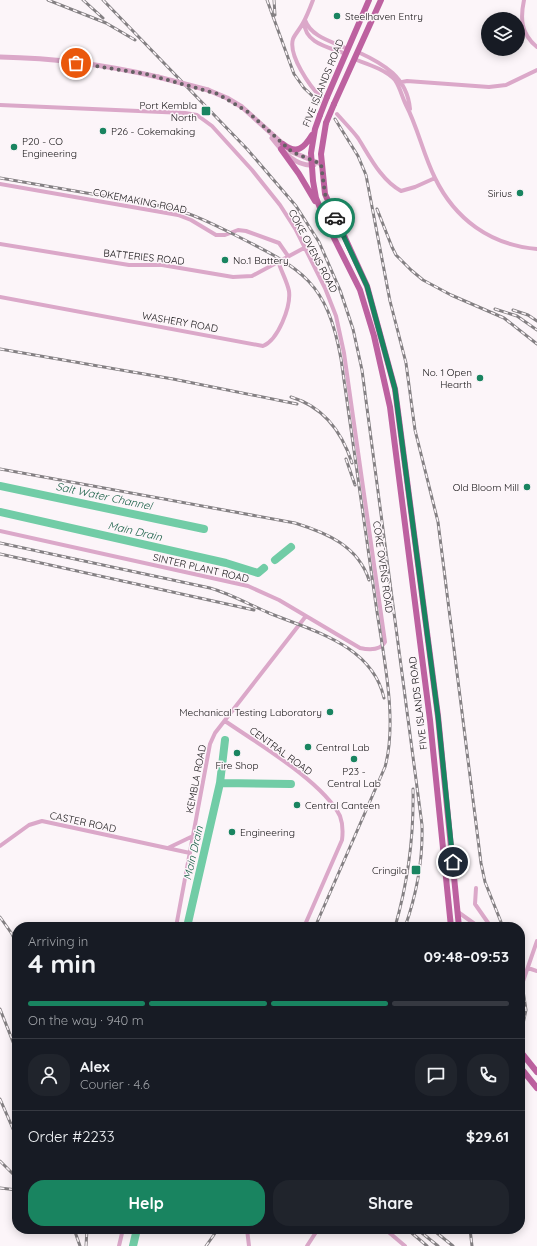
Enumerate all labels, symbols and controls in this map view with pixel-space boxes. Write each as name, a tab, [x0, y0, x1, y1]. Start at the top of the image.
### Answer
place label: Steelhaven Entry	[345, 10, 423, 23]
marker: Steelhaven Entry	[332, 11, 342, 21]
map controls	[481, 12, 525, 56]
button: layers	[481, 12, 525, 56]
street label: FIVE ISLANDS ROAD	[299, 37, 347, 129]
pin	[59, 46, 93, 80]
icon: bag	[65, 52, 87, 74]
place label: Port Kembla North	[139, 99, 197, 124]
marker: Port Kembla North	[200, 105, 212, 117]
place label: P26 - Cokemaking	[111, 125, 195, 138]
marker: P26 - Cokemaking	[98, 126, 108, 136]
place label: P20 - CO Engineering	[22, 135, 77, 160]
marker: P20 - CO Engineering	[9, 142, 19, 152]
street label: COKEMAKING ROAD	[92, 186, 188, 216]
place label: Sirius	[488, 187, 512, 200]
marker: Sirius	[515, 188, 525, 198]
courier	[315, 198, 355, 238]
street label: COKE OVENS ROAD	[285, 207, 341, 295]
icon: car	[324, 207, 346, 229]
street label: BATTERIES ROAD	[103, 246, 185, 268]
place label: No.1 Battery	[233, 254, 289, 267]
marker: No.1 Battery	[220, 255, 230, 265]
street label: WASHERY ROAD	[141, 309, 219, 335]
place label: No. 1 Open Hearth	[423, 366, 472, 391]
marker: No. 1 Open Hearth	[475, 373, 485, 383]
water label: Salt Water Channel	[55, 479, 155, 513]
place label: Old Bloom Mill	[453, 481, 519, 494]
marker: Old Bloom Mill	[522, 482, 532, 492]
water label: Main Drain	[107, 518, 164, 544]
street label: COKE OVENS ROAD	[370, 520, 396, 614]
street label: SINTER PLANT ROAD	[152, 551, 250, 585]
street label: FIVE ISLANDS ROAD	[406, 656, 430, 750]
place label: Mechanical Testing Laboratory	[179, 706, 322, 719]
marker: Mechanical Testing Laboratory	[325, 707, 335, 717]
street label: CENTRAL ROAD	[247, 724, 315, 778]
place label: Central Lab	[316, 741, 370, 754]
marker: Central Lab	[303, 742, 313, 752]
street label: KEMBLA ROAD	[183, 744, 209, 814]
marker: Fire Shop	[232, 748, 242, 758]
marker: P23 - Central Lab	[349, 754, 359, 764]
place label: Fire Shop	[215, 759, 259, 772]
place label: P23 - Central Lab	[327, 765, 381, 790]
place label: Central Canteen	[305, 799, 380, 812]
marker: Central Canteen	[292, 800, 302, 810]
street label: CASTER ROAD	[49, 809, 117, 835]
water label: Main Drain	[180, 824, 206, 881]
place label: Engineering	[240, 826, 295, 839]
marker: Engineering	[227, 827, 237, 837]
pin	[436, 845, 470, 879]
icon: home	[442, 851, 464, 873]
place label: Cringila	[372, 864, 407, 877]
marker: Cringila	[410, 864, 422, 876]
text: Arriving in	[28, 933, 88, 949]
text: 4 min	[28, 947, 96, 980]
text: 09:48–09:53	[424, 947, 509, 966]
text: On the way · 940 m	[28, 1012, 144, 1028]
button: person	[28, 1054, 70, 1096]
button: chat	[415, 1054, 457, 1096]
button: phone	[467, 1054, 509, 1096]
text: Alex	[80, 1057, 110, 1076]
text: Courier · 4.6	[80, 1076, 150, 1092]
text: Order #2233	[28, 1127, 115, 1146]
text: $29.61	[466, 1127, 509, 1146]
button: Help	[28, 1180, 265, 1226]
button: Share	[273, 1180, 509, 1226]

